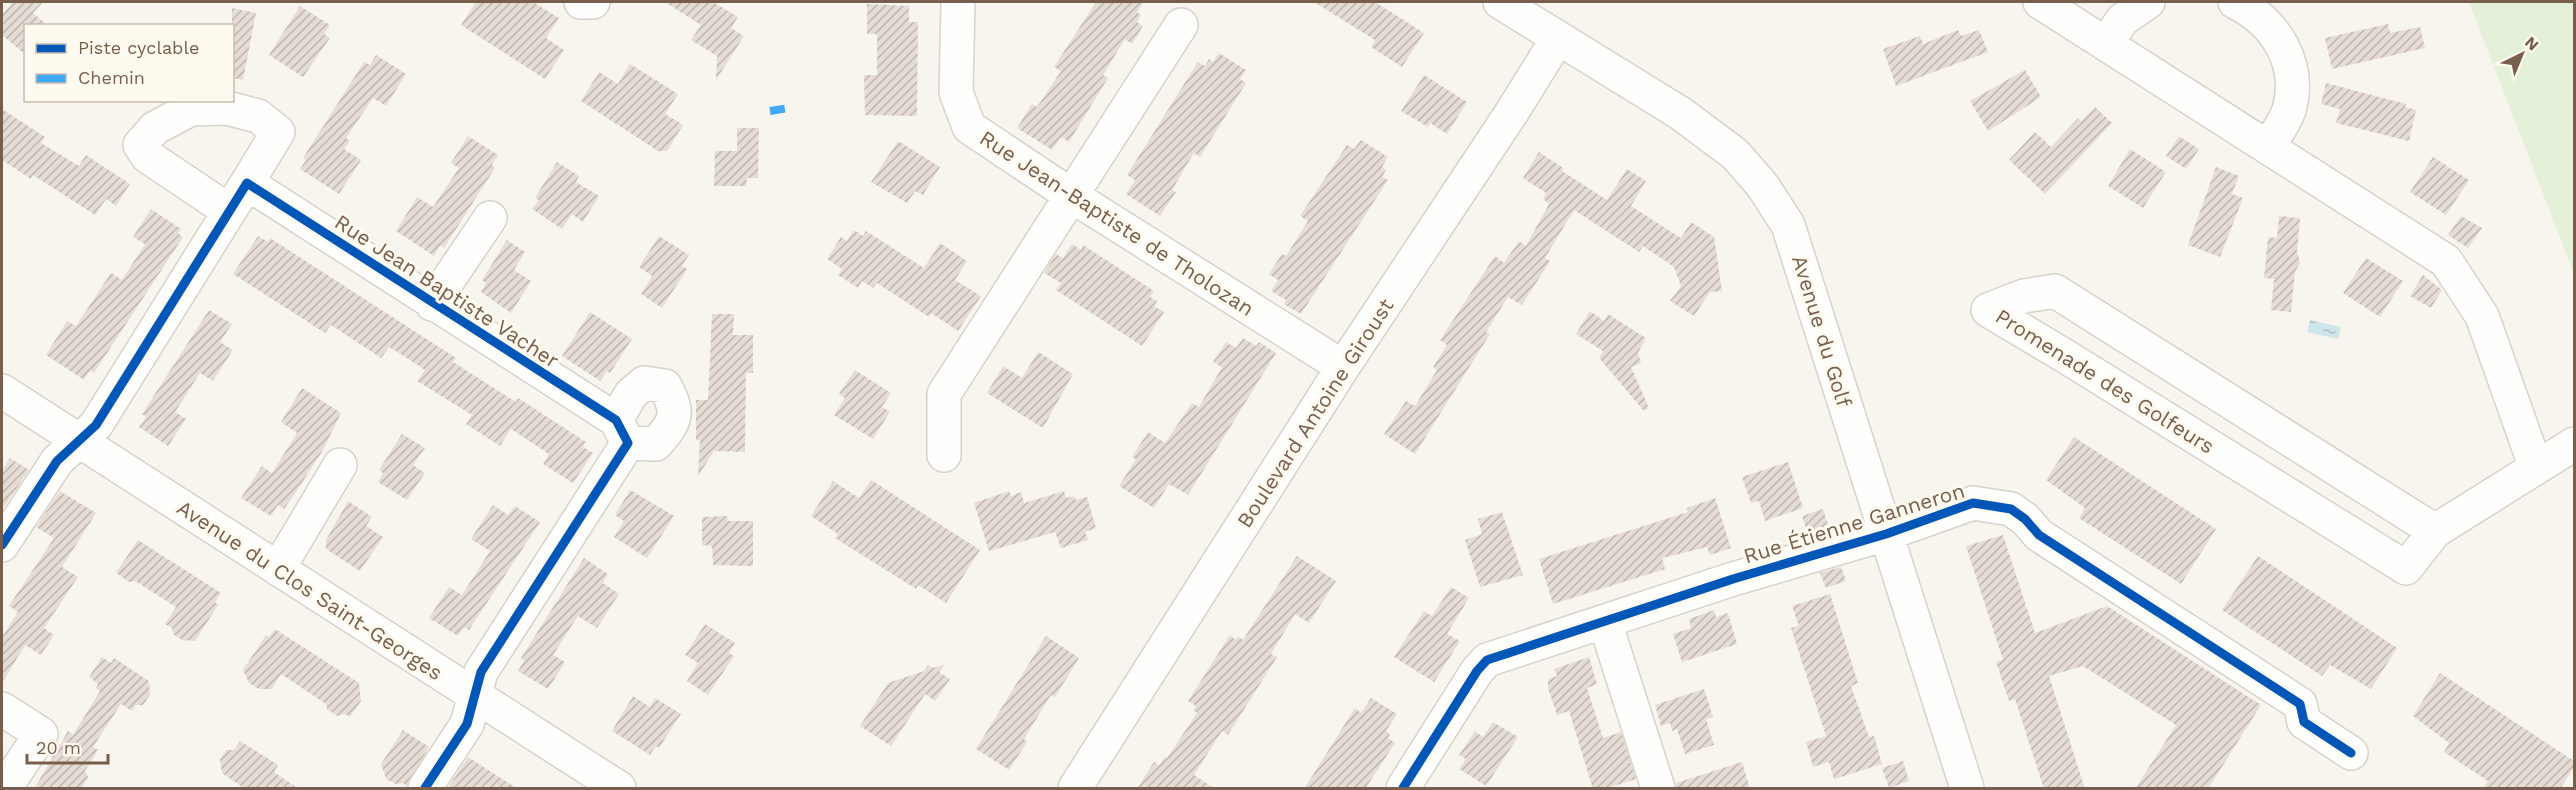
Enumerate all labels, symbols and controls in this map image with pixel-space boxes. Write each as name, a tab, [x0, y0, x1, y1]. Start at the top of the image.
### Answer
legend	[24, 24, 234, 102]
north arrow	[2492, 24, 2552, 84]
text: N	[2521, 32, 2543, 54]
text: Piste cyclable	[78, 37, 199, 58]
text: Chemin	[78, 67, 145, 88]
street label: Rue Jean-Baptiste de Tholozan	[975, 125, 1259, 321]
street label: Rue Jean Baptiste Vacher	[330, 209, 564, 373]
street label: Avenue du Golf	[1787, 252, 1857, 410]
street label: Boulevard Antoine Giroust	[1231, 294, 1399, 532]
street label: Promenade des Golfeurs	[1991, 303, 2219, 459]
street label: Rue Étienne Ganneron	[1740, 477, 1968, 569]
street label: Avenue du Clos Saint-Georges	[173, 495, 447, 685]
scale bar	[27, 727, 108, 765]
text: 20 m	[36, 737, 81, 758]

